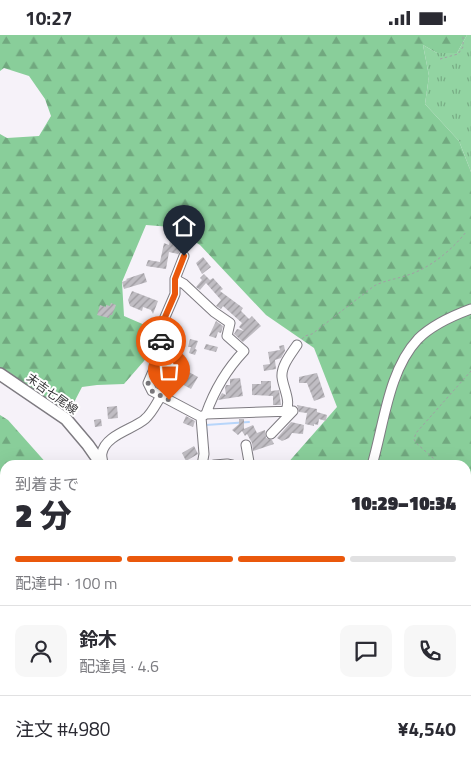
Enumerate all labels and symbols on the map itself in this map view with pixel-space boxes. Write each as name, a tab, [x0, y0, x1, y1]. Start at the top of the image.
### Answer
pin	[163, 205, 205, 256]
courier	[136, 316, 186, 366]
pin	[148, 349, 190, 400]
street label: 末吉七尾線	[22, 368, 82, 419]

